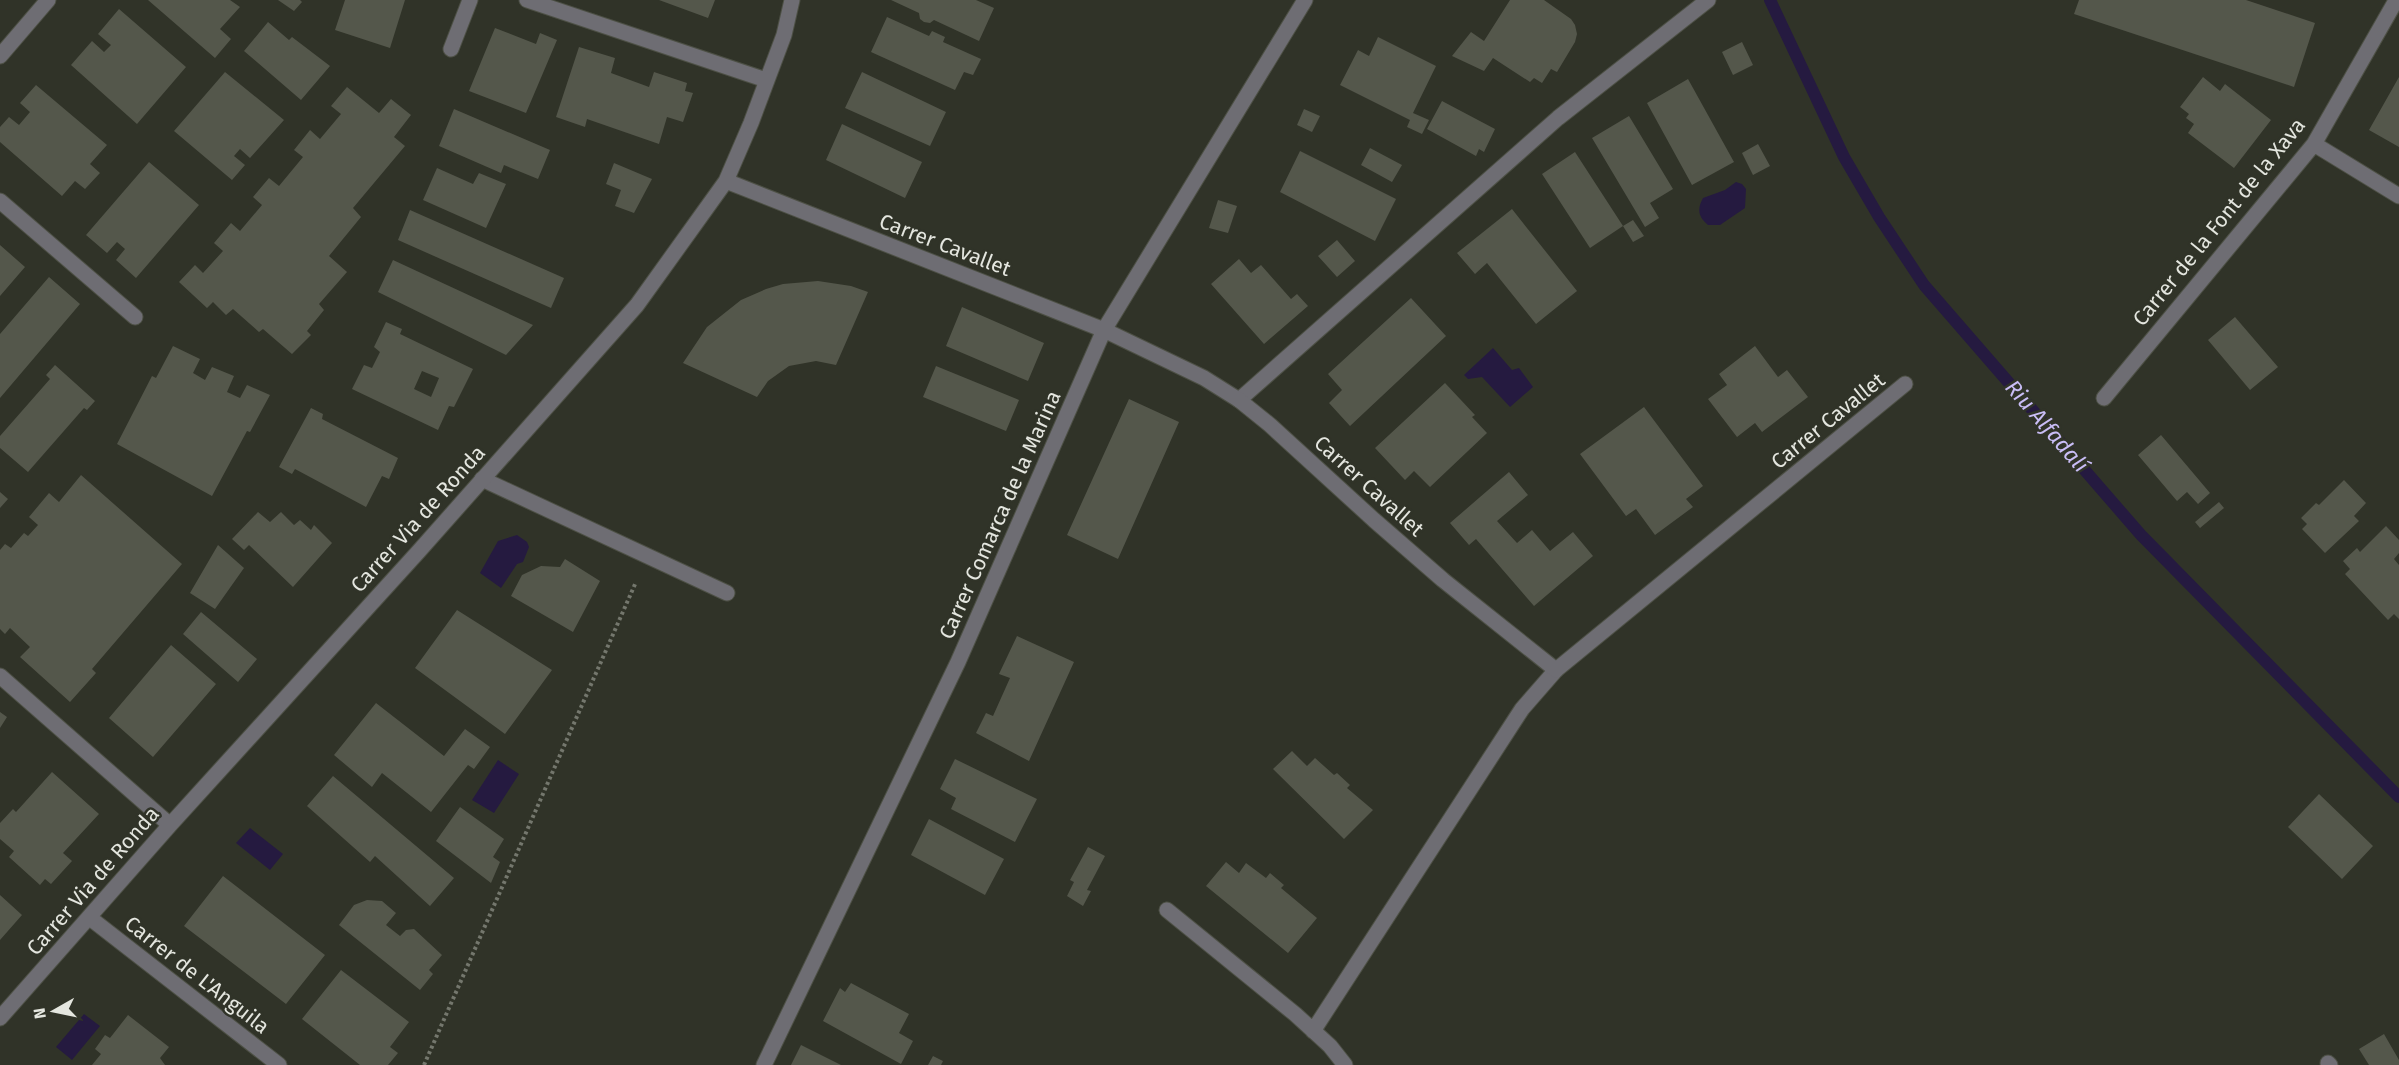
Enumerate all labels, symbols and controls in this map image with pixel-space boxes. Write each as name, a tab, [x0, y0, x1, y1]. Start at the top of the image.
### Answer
street label: Carrer de la Font de la Xava	[2127, 113, 2311, 331]
street label: Carrer Cavallet	[876, 208, 1015, 282]
street label: Carrer Cavallet	[1766, 367, 1890, 475]
water label: Riu Alfadalí	[1999, 374, 2096, 479]
street label: Carrer Comarca de la Marina	[933, 387, 1067, 643]
street label: Carrer Cavallet	[1309, 430, 1430, 542]
street label: Carrer Via de Ronda	[345, 440, 491, 598]
street label: Carrer Via de Ronda	[21, 801, 165, 961]
street label: Carrer de L'Anguila	[120, 911, 274, 1039]
north arrow	[24, 981, 84, 1041]
text: N	[29, 1007, 50, 1020]

